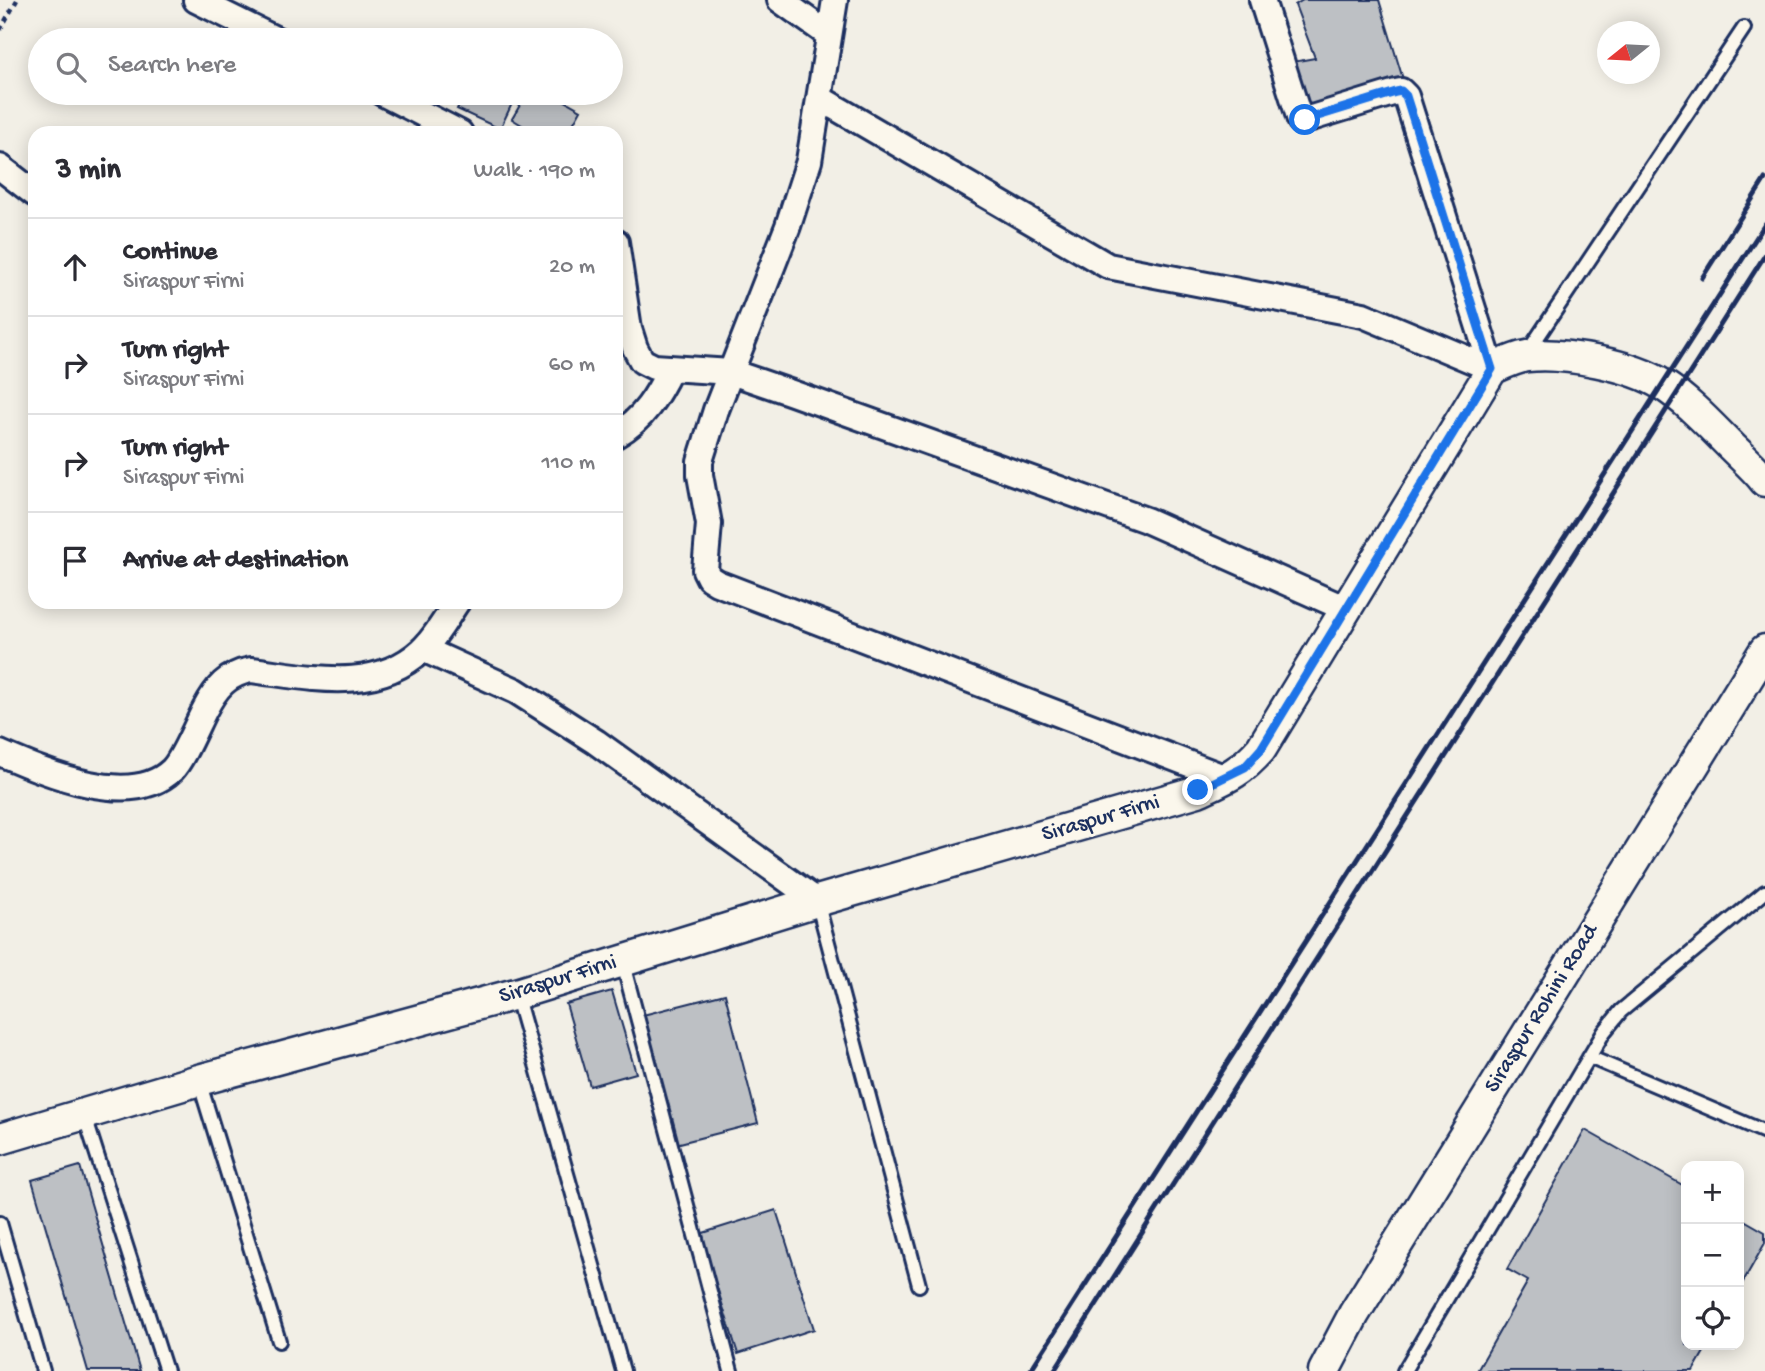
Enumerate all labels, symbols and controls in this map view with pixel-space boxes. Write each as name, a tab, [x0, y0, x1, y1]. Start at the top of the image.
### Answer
north arrow	[1597, 21, 1660, 84]
search box	[28, 28, 623, 105]
icon: search	[52, 48, 90, 86]
text: Search here	[108, 51, 236, 82]
route start	[1289, 104, 1320, 135]
text: 3 min	[56, 154, 121, 189]
text: Walk · 190 m	[474, 158, 595, 185]
text: Continue	[123, 238, 217, 269]
icon: ahead	[56, 248, 94, 286]
text: 20 m	[549, 254, 595, 281]
text: Siraspur Firni	[123, 269, 245, 296]
text: Turn right	[123, 336, 227, 367]
icon: right	[56, 346, 94, 384]
text: 60 m	[549, 352, 595, 379]
text: Siraspur Firni	[123, 367, 245, 394]
text: Turn right	[123, 434, 227, 465]
icon: right	[56, 444, 94, 482]
text: 110 m	[542, 450, 595, 477]
text: Siraspur Firni	[123, 465, 245, 492]
icon: arrive	[56, 542, 94, 580]
text: Arrive at destination	[123, 546, 348, 577]
route end	[1182, 774, 1213, 805]
street label: Siraspur Firni	[1039, 789, 1163, 849]
street label: Siraspur Rohini Road	[1479, 918, 1606, 1098]
street label: Siraspur Firni	[496, 949, 620, 1011]
map controls	[1681, 1161, 1744, 1350]
button: +	[1681, 1161, 1744, 1224]
button: −	[1681, 1224, 1744, 1287]
button: locate	[1681, 1287, 1744, 1350]

